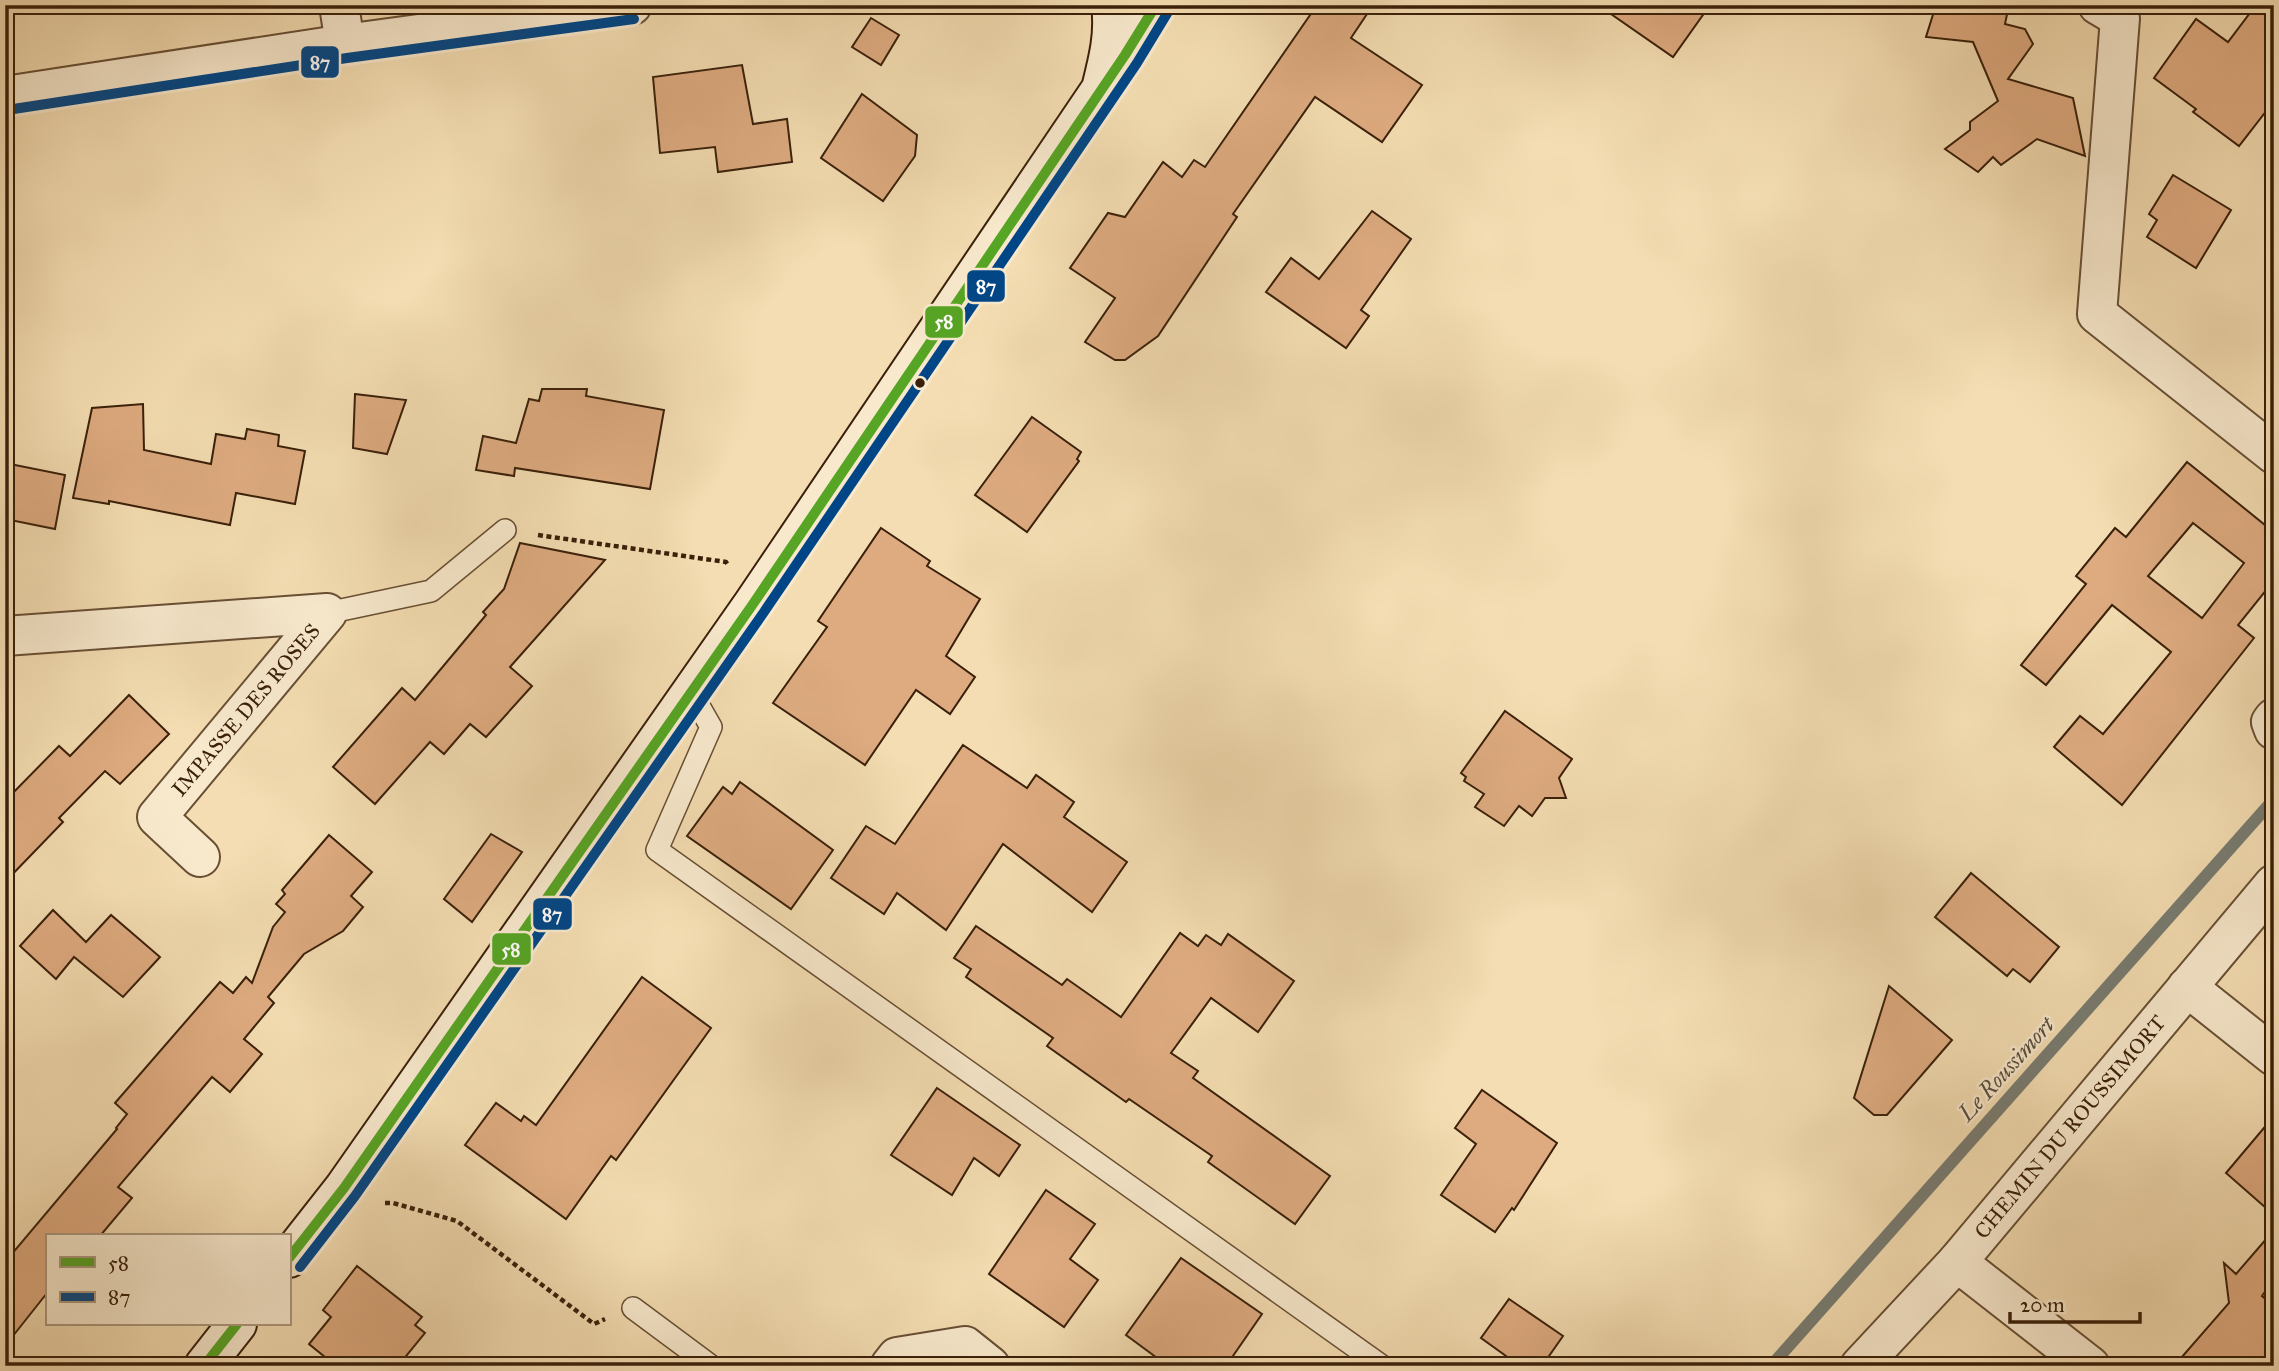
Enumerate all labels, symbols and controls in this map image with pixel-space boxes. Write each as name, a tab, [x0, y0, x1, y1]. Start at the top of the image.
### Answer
line badge: 87	[300, 45, 340, 79]
text: 87	[310, 51, 330, 74]
line badge: 87	[966, 269, 1006, 303]
text: 87	[976, 275, 996, 298]
line badge: 58	[924, 305, 964, 339]
text: 58	[935, 310, 953, 333]
unlabelled marker	[913, 376, 927, 390]
street label: IMPASSE DES ROSES	[166, 618, 326, 802]
line badge: 87	[532, 897, 573, 931]
text: 87	[542, 903, 562, 926]
line badge: 58	[491, 932, 532, 966]
text: 58	[502, 938, 520, 961]
water label: Le Roussimort	[1951, 1010, 2061, 1128]
street label: CHEMIN DU ROUSSIMORT	[1969, 1010, 2171, 1244]
legend	[46, 1234, 290, 1326]
text: 58	[108, 1250, 129, 1276]
scale bar	[2010, 1280, 2139, 1324]
text: 87	[108, 1284, 130, 1310]
text: 20 m	[2020, 1292, 2065, 1318]

